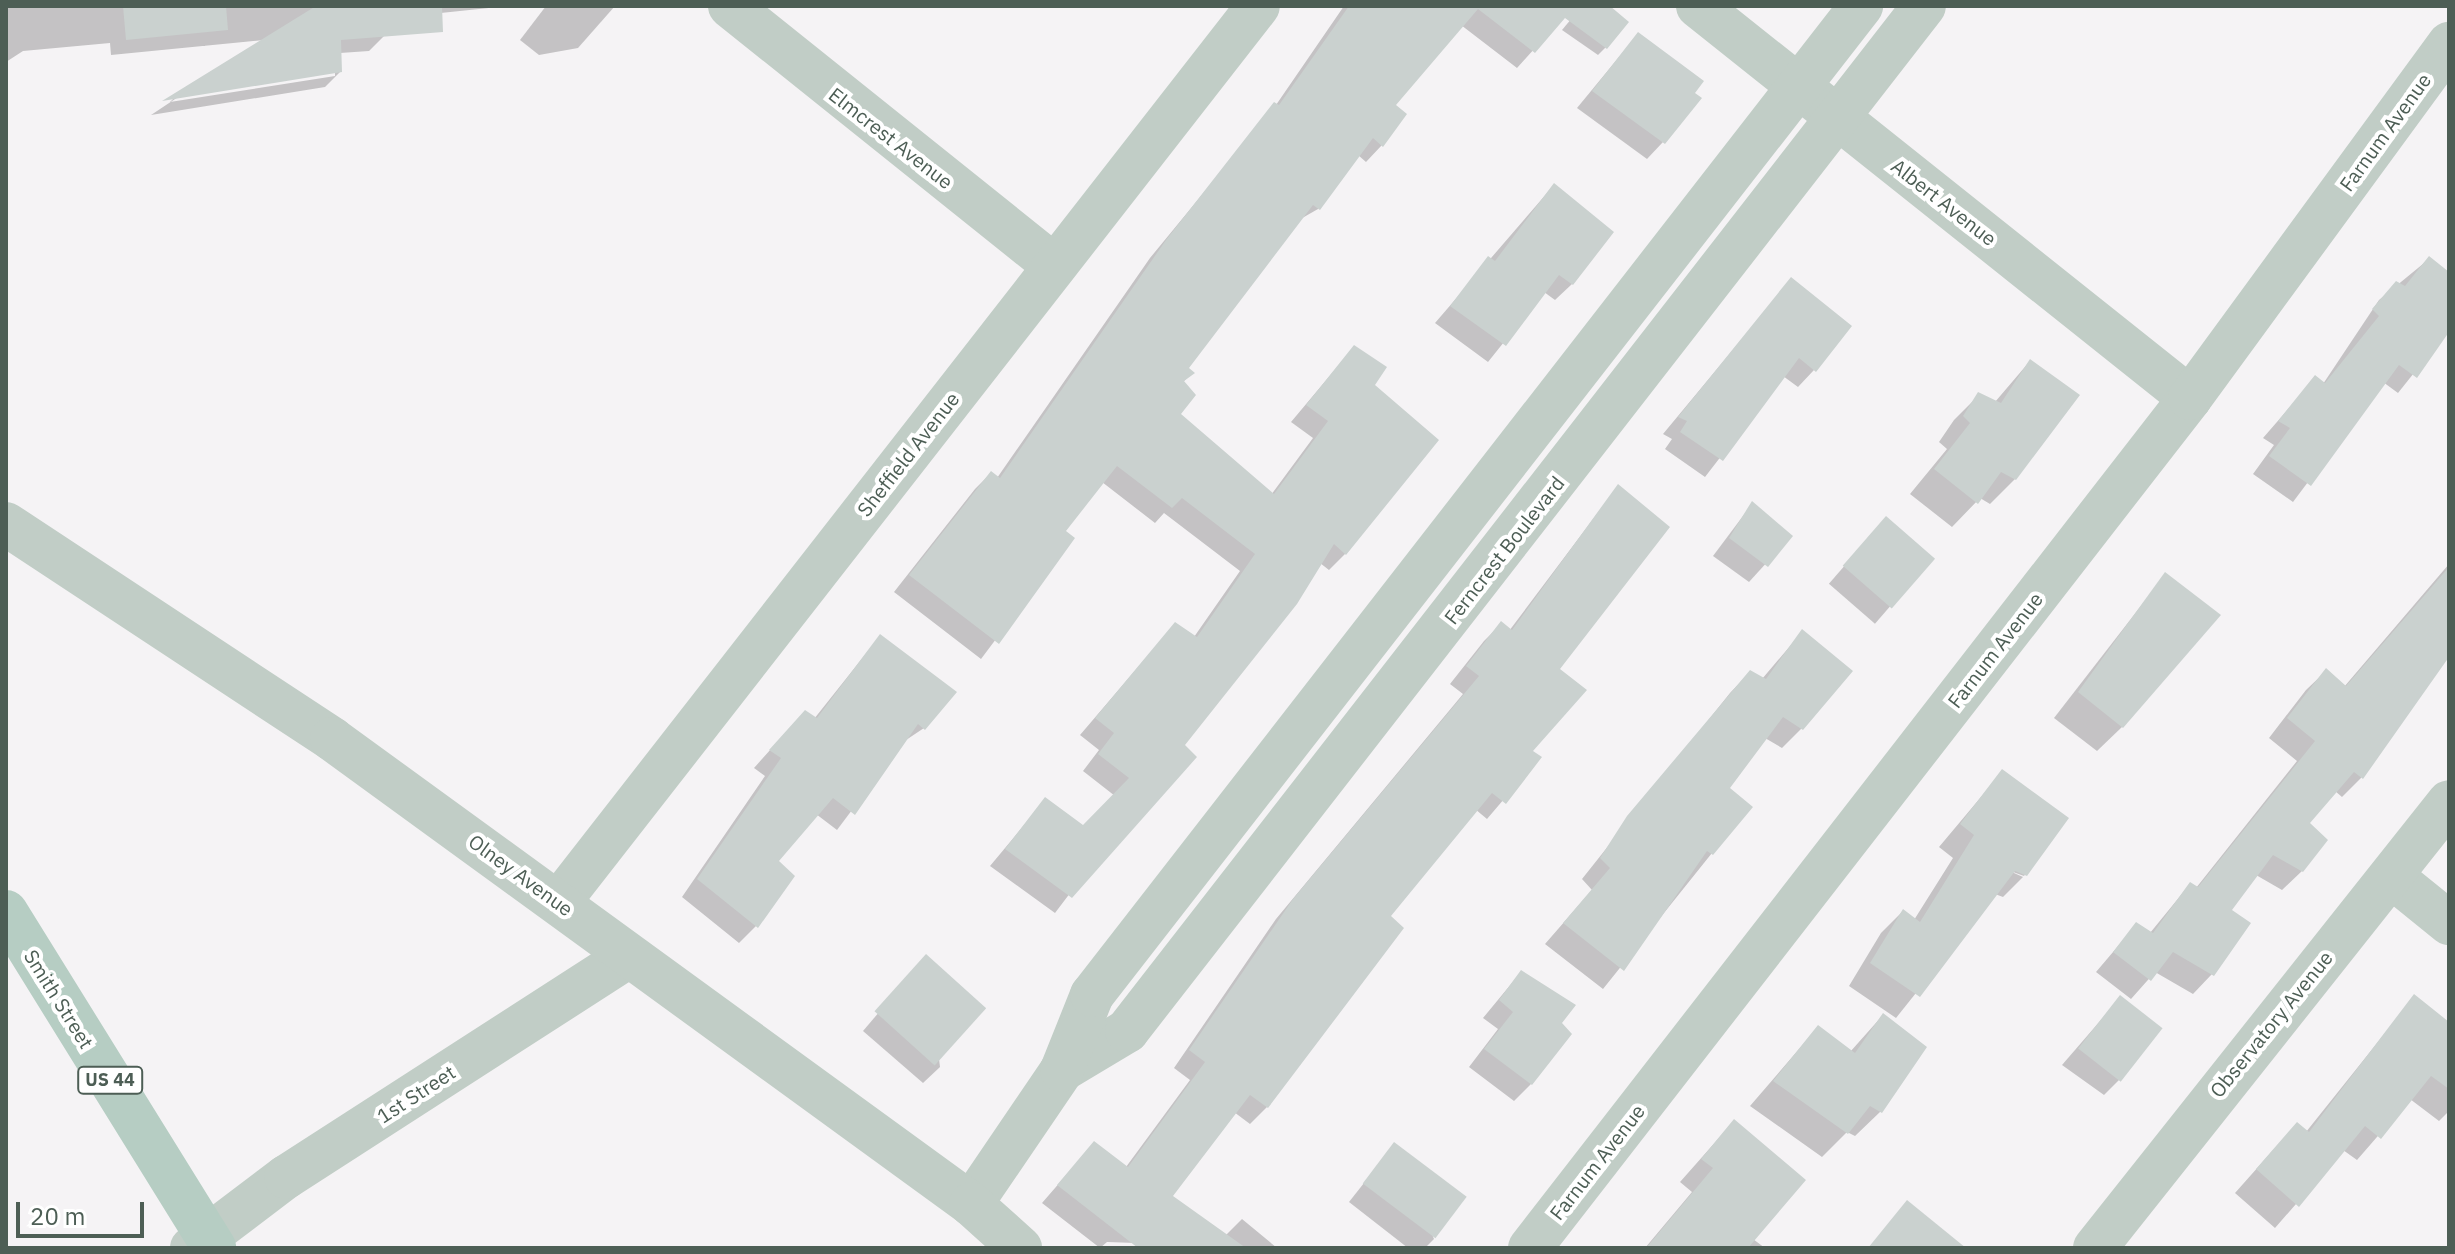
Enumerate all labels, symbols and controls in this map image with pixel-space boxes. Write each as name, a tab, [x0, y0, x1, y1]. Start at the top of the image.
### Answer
street label: Farnum Avenue	[2334, 68, 2436, 196]
street label: Elmcrest Avenue	[824, 82, 958, 194]
street label: Albert Avenue	[1887, 154, 2001, 250]
street label: Sheffield Avenue	[852, 387, 964, 521]
street label: Ferncrest Boulevard	[1439, 471, 1569, 629]
street label: Farnum Avenue	[1942, 587, 2048, 713]
street label: Olney Avenue	[464, 829, 578, 921]
street label: Smith Street	[19, 945, 99, 1053]
street label: Observatory Avenue	[2205, 946, 2337, 1102]
street label: 1st Street	[372, 1060, 460, 1128]
road number: US 44	[76, 1066, 144, 1094]
street label: Farnum Avenue	[1544, 1099, 1650, 1225]
scale bar	[20, 1186, 148, 1236]
text: 20 m	[30, 1200, 85, 1232]

